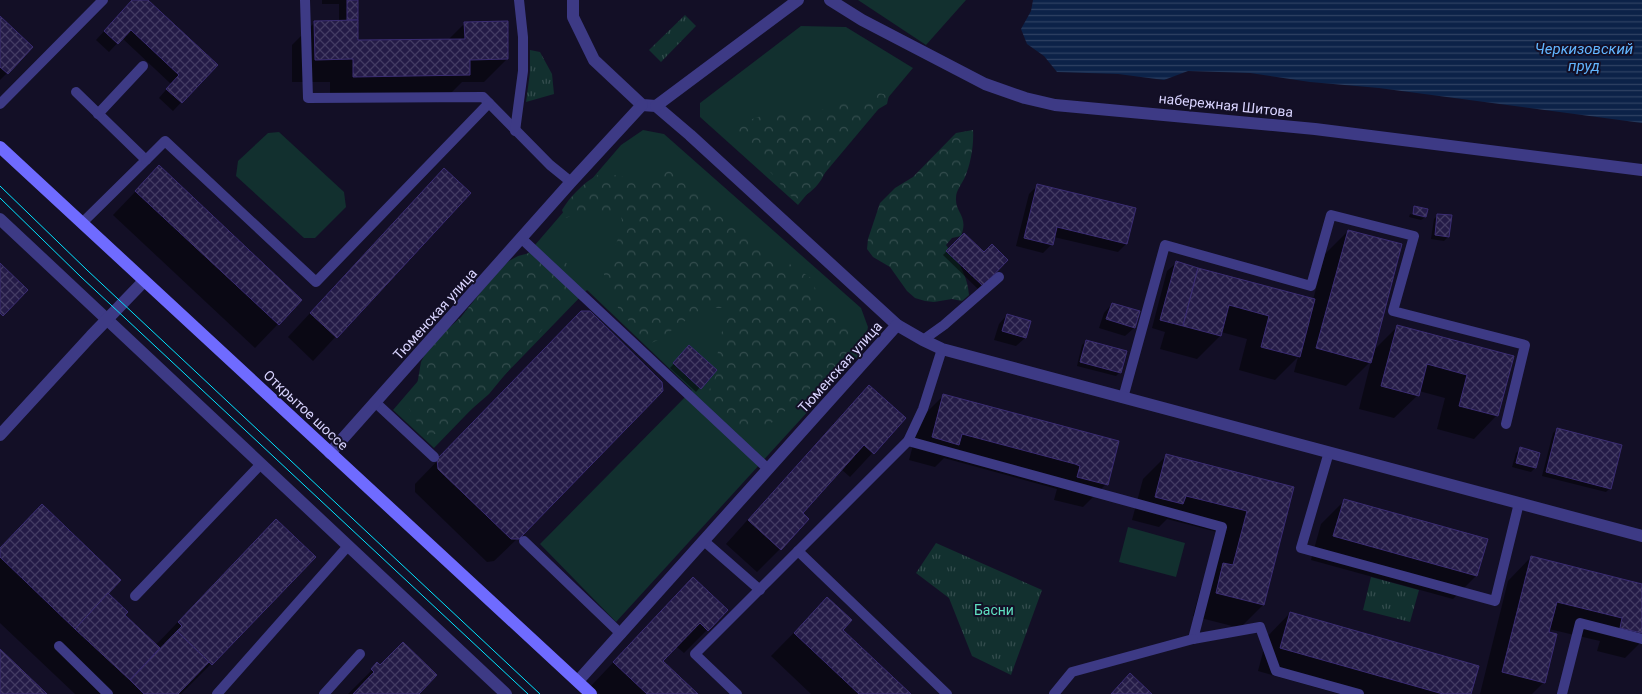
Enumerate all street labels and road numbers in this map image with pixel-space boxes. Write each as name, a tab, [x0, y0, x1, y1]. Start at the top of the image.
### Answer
street label: набережная Шитова	[1158, 90, 1294, 120]
street label: Тюменская улица	[390, 265, 480, 363]
street label: Тюменская улица	[795, 318, 885, 416]
street label: Открытое шоссе	[261, 367, 351, 453]

